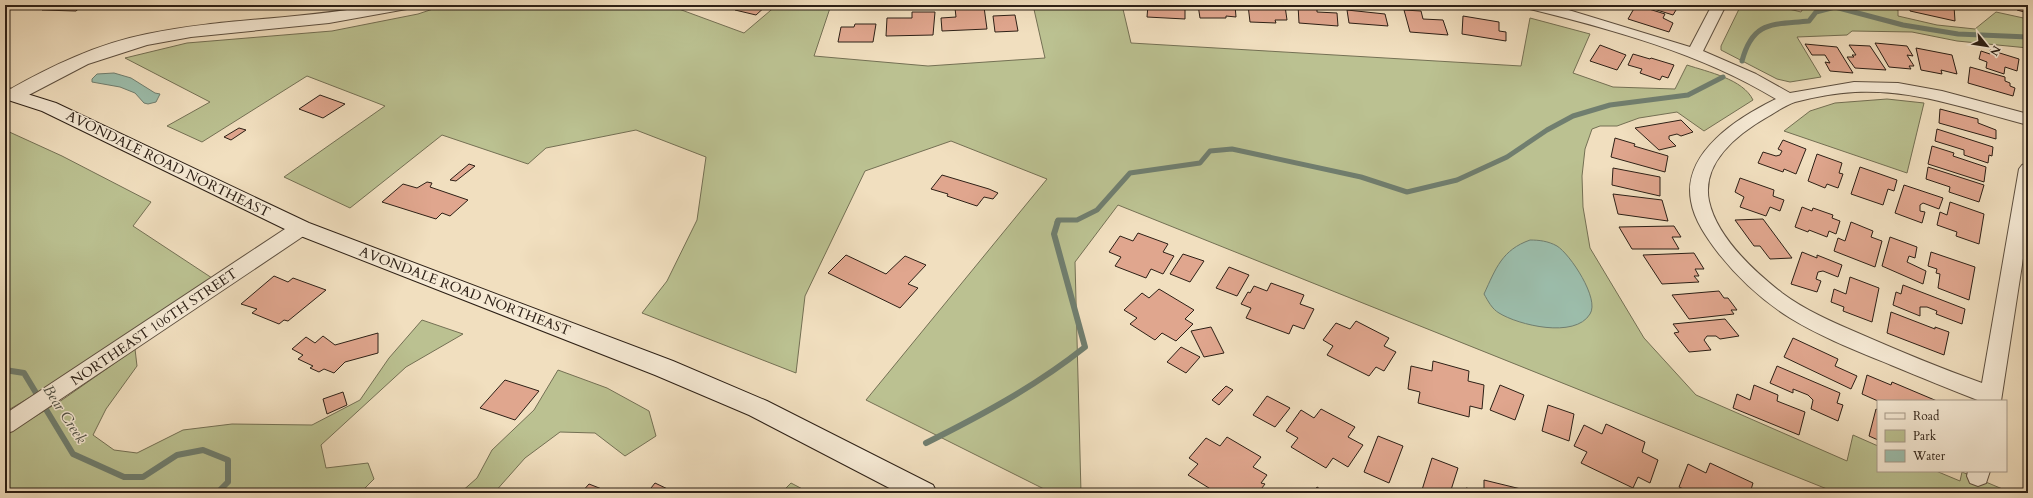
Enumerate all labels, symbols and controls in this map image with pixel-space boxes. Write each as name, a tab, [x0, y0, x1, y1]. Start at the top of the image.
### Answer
north arrow	[1967, 26, 2007, 66]
text: N	[1986, 43, 2004, 59]
street label: AVONDALE ROAD NORTHEAST	[63, 106, 273, 222]
street label: AVONDALE ROAD NORTHEAST	[357, 242, 573, 340]
street label: NORTHEAST 106TH STREET	[67, 264, 241, 390]
water label: Bear Creek	[39, 381, 92, 448]
legend	[1877, 400, 2007, 472]
text: Road	[1913, 408, 1940, 424]
text: Park	[1913, 428, 1937, 444]
text: Water	[1912, 448, 1946, 464]

